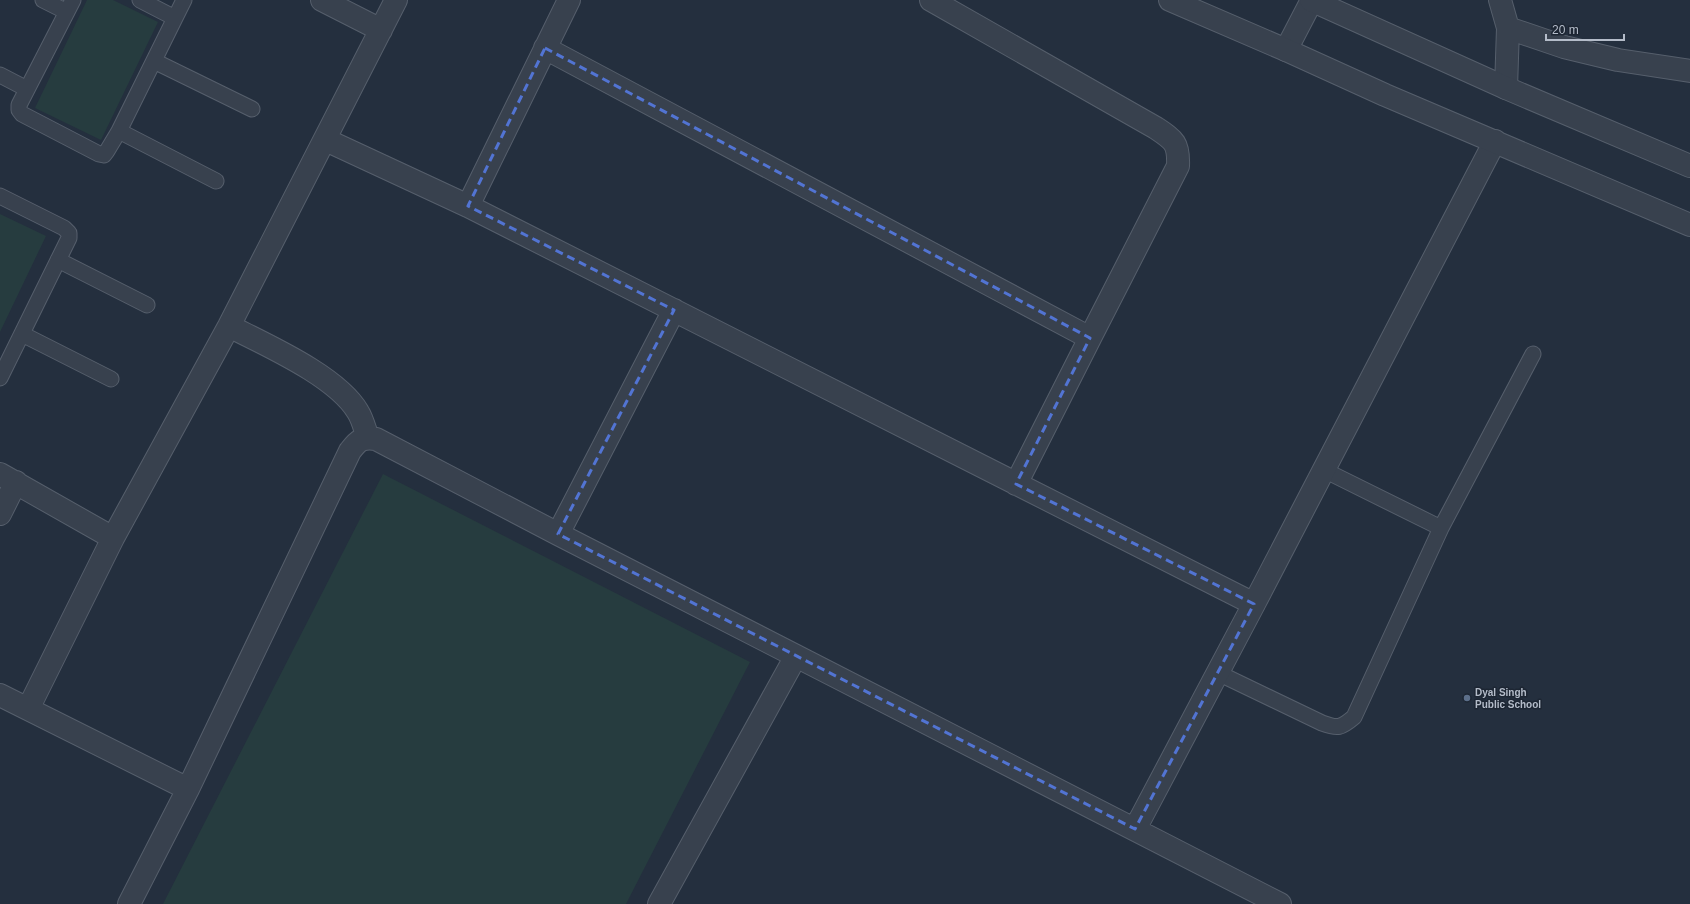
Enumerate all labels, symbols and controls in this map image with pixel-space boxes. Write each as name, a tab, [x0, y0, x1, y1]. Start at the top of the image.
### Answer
scale bar	[1546, 16, 1624, 42]
text: 20 m	[1552, 23, 1579, 37]
place label: Dyal Singh Public School	[1475, 687, 1541, 710]
marker: Dyal Singh Public School	[1462, 693, 1472, 703]

